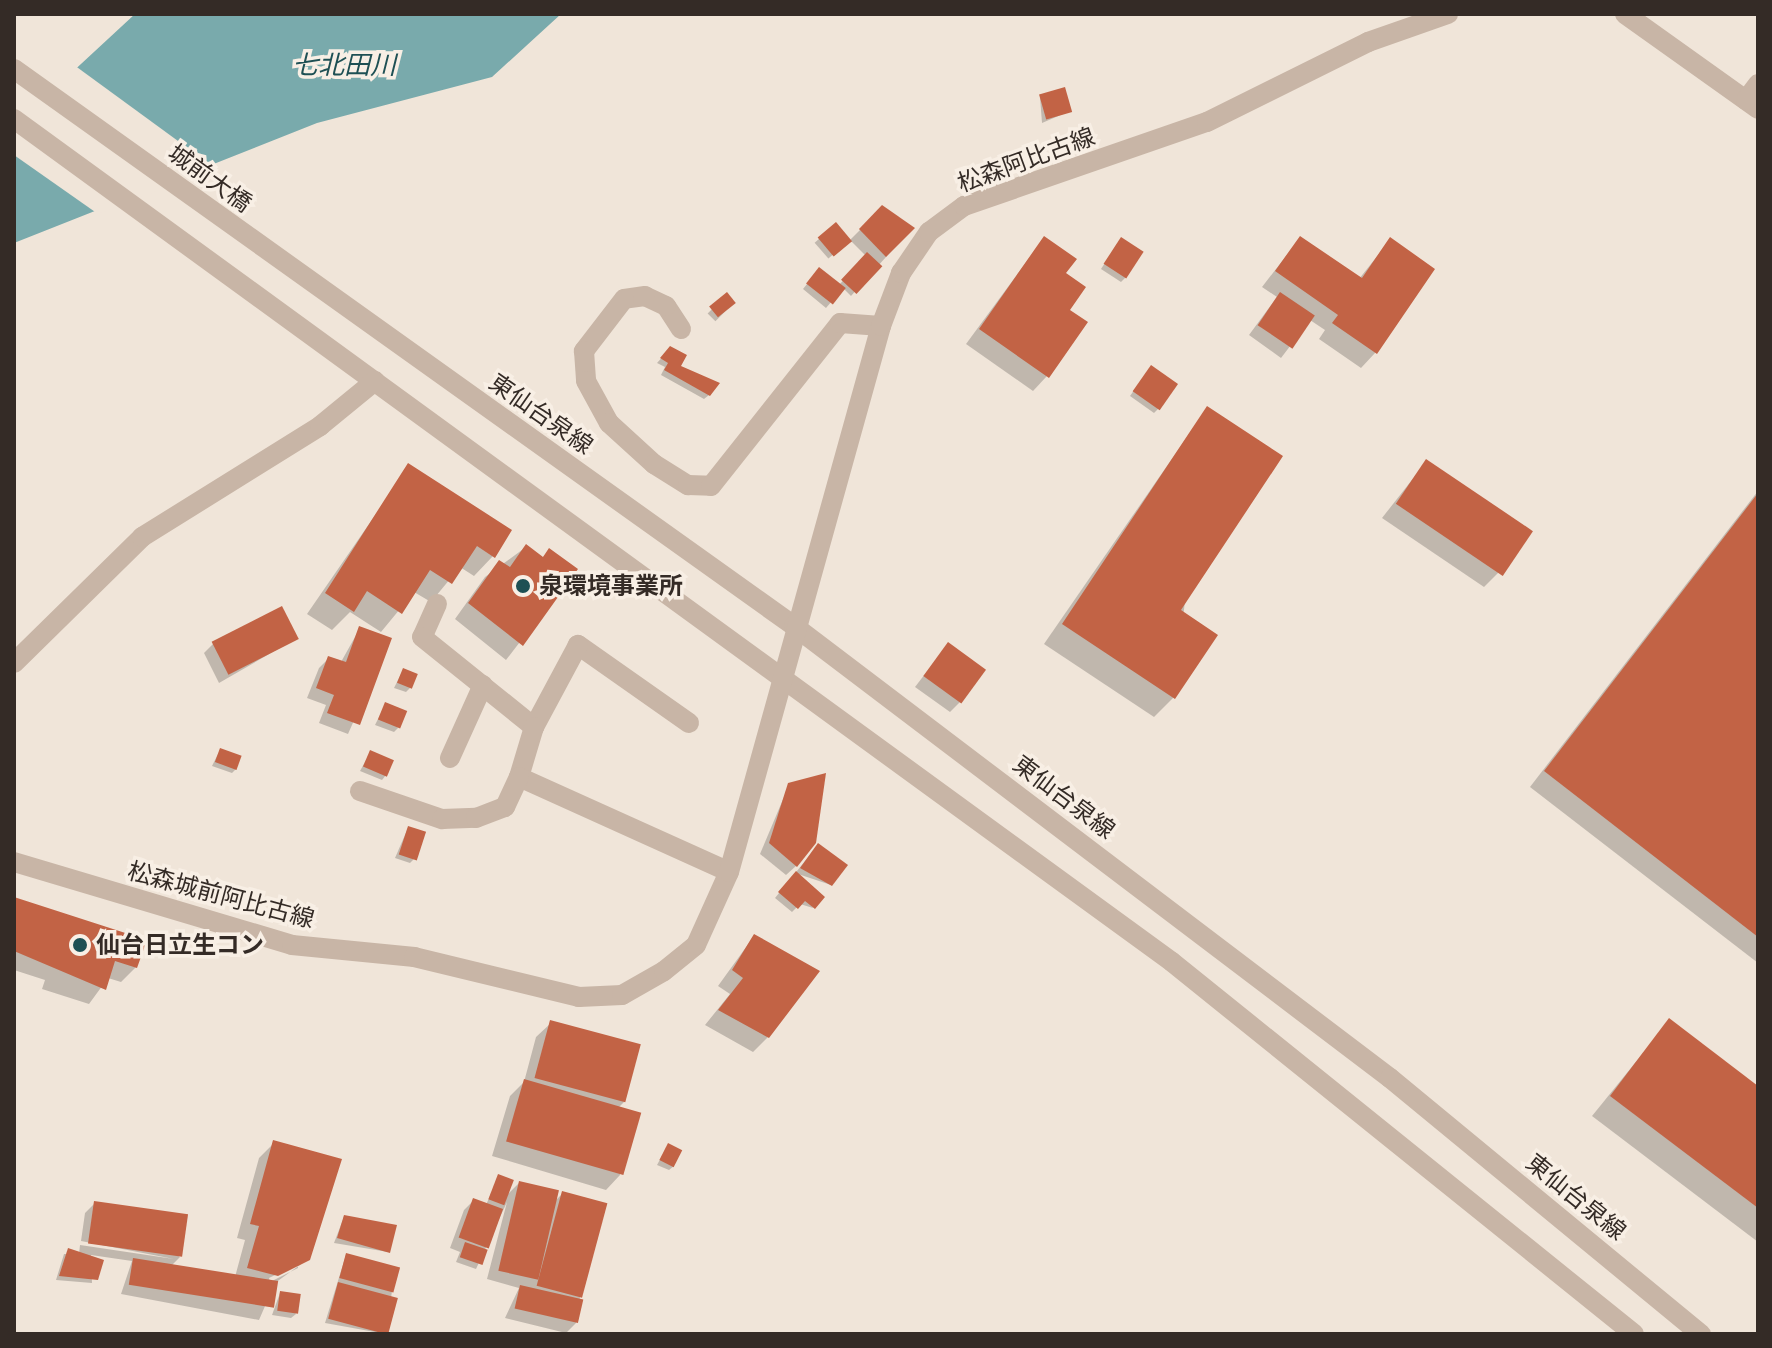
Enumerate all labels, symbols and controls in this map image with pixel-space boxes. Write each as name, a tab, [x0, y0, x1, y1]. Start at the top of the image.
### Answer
water label: 七北田川	[292, 49, 396, 81]
street label: 松森阿比古線	[953, 122, 1099, 198]
street label: 城前大橋	[163, 138, 257, 218]
street label: 東仙台泉線	[484, 368, 598, 460]
place label: 泉環境事業所	[539, 572, 683, 600]
marker: 泉環境事業所	[514, 577, 532, 595]
street label: 東仙台泉線	[1007, 749, 1121, 845]
street label: 松森城前阿比古線	[125, 856, 317, 934]
place label: 仙台日立生コン	[96, 931, 264, 959]
marker: 仙台日立生コン	[71, 936, 89, 954]
street label: 東仙台泉線	[1520, 1148, 1632, 1246]

